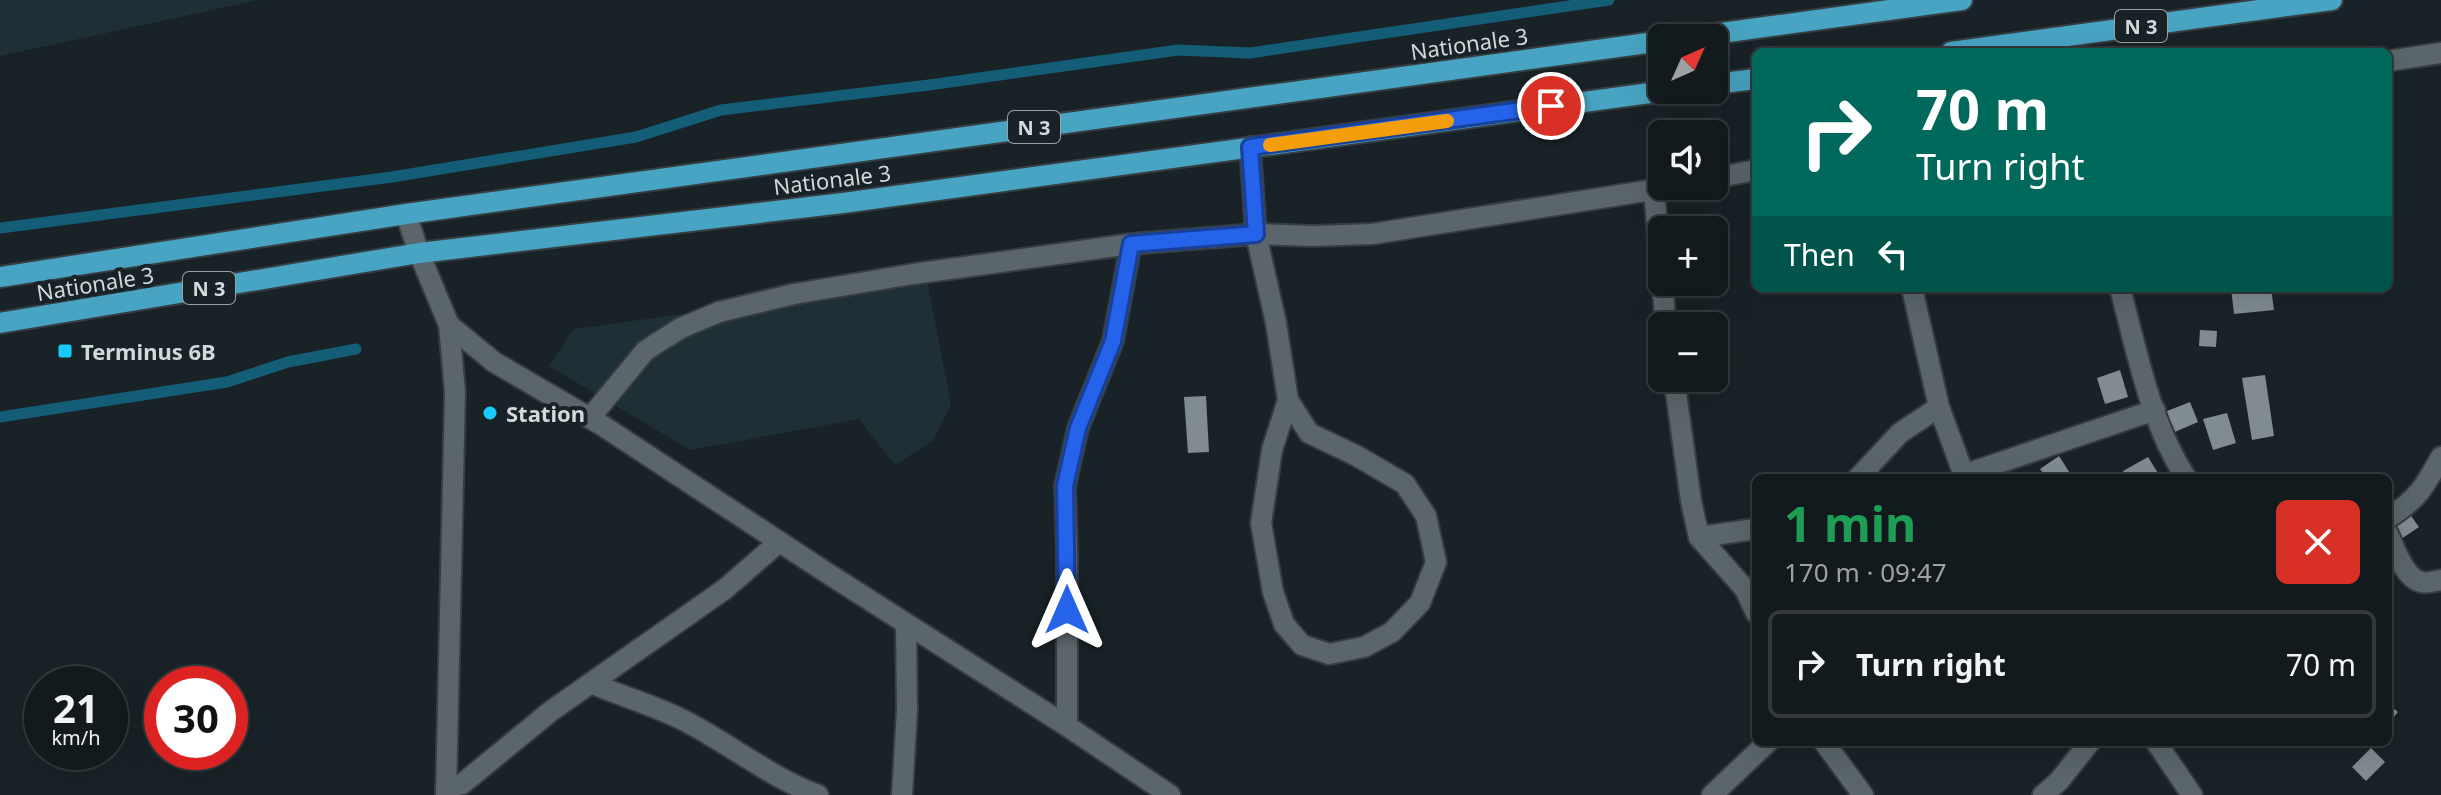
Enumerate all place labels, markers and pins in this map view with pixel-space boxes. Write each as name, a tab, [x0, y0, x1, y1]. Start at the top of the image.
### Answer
pin	[1517, 72, 1585, 140]
place label: Terminus 6B	[81, 336, 216, 366]
marker: Terminus 6B	[56, 342, 74, 360]
place label: Station	[506, 398, 585, 428]
marker: Station	[481, 404, 499, 422]

